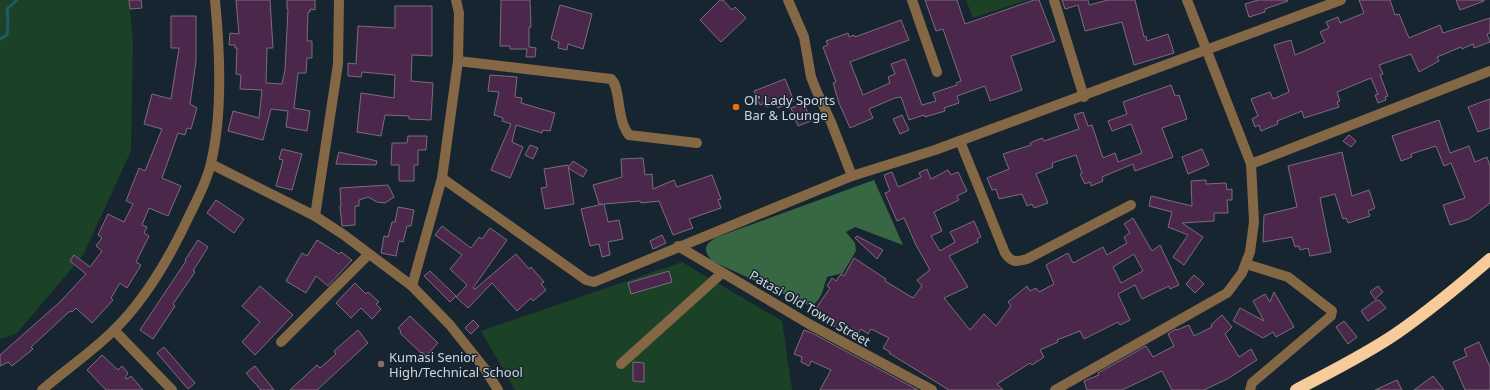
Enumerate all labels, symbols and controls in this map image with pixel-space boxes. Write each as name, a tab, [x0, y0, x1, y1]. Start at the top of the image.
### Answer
place label: Ol' Lady Sports Bar & Lounge	[744, 91, 835, 124]
marker: Ol' Lady Sports Bar & Lounge	[731, 102, 741, 112]
street label: Patasi Old Town Street	[746, 266, 874, 350]
place label: Kumasi Senior High/Technical School	[389, 348, 523, 381]
marker: Kumasi Senior High/Technical School	[376, 359, 386, 369]

